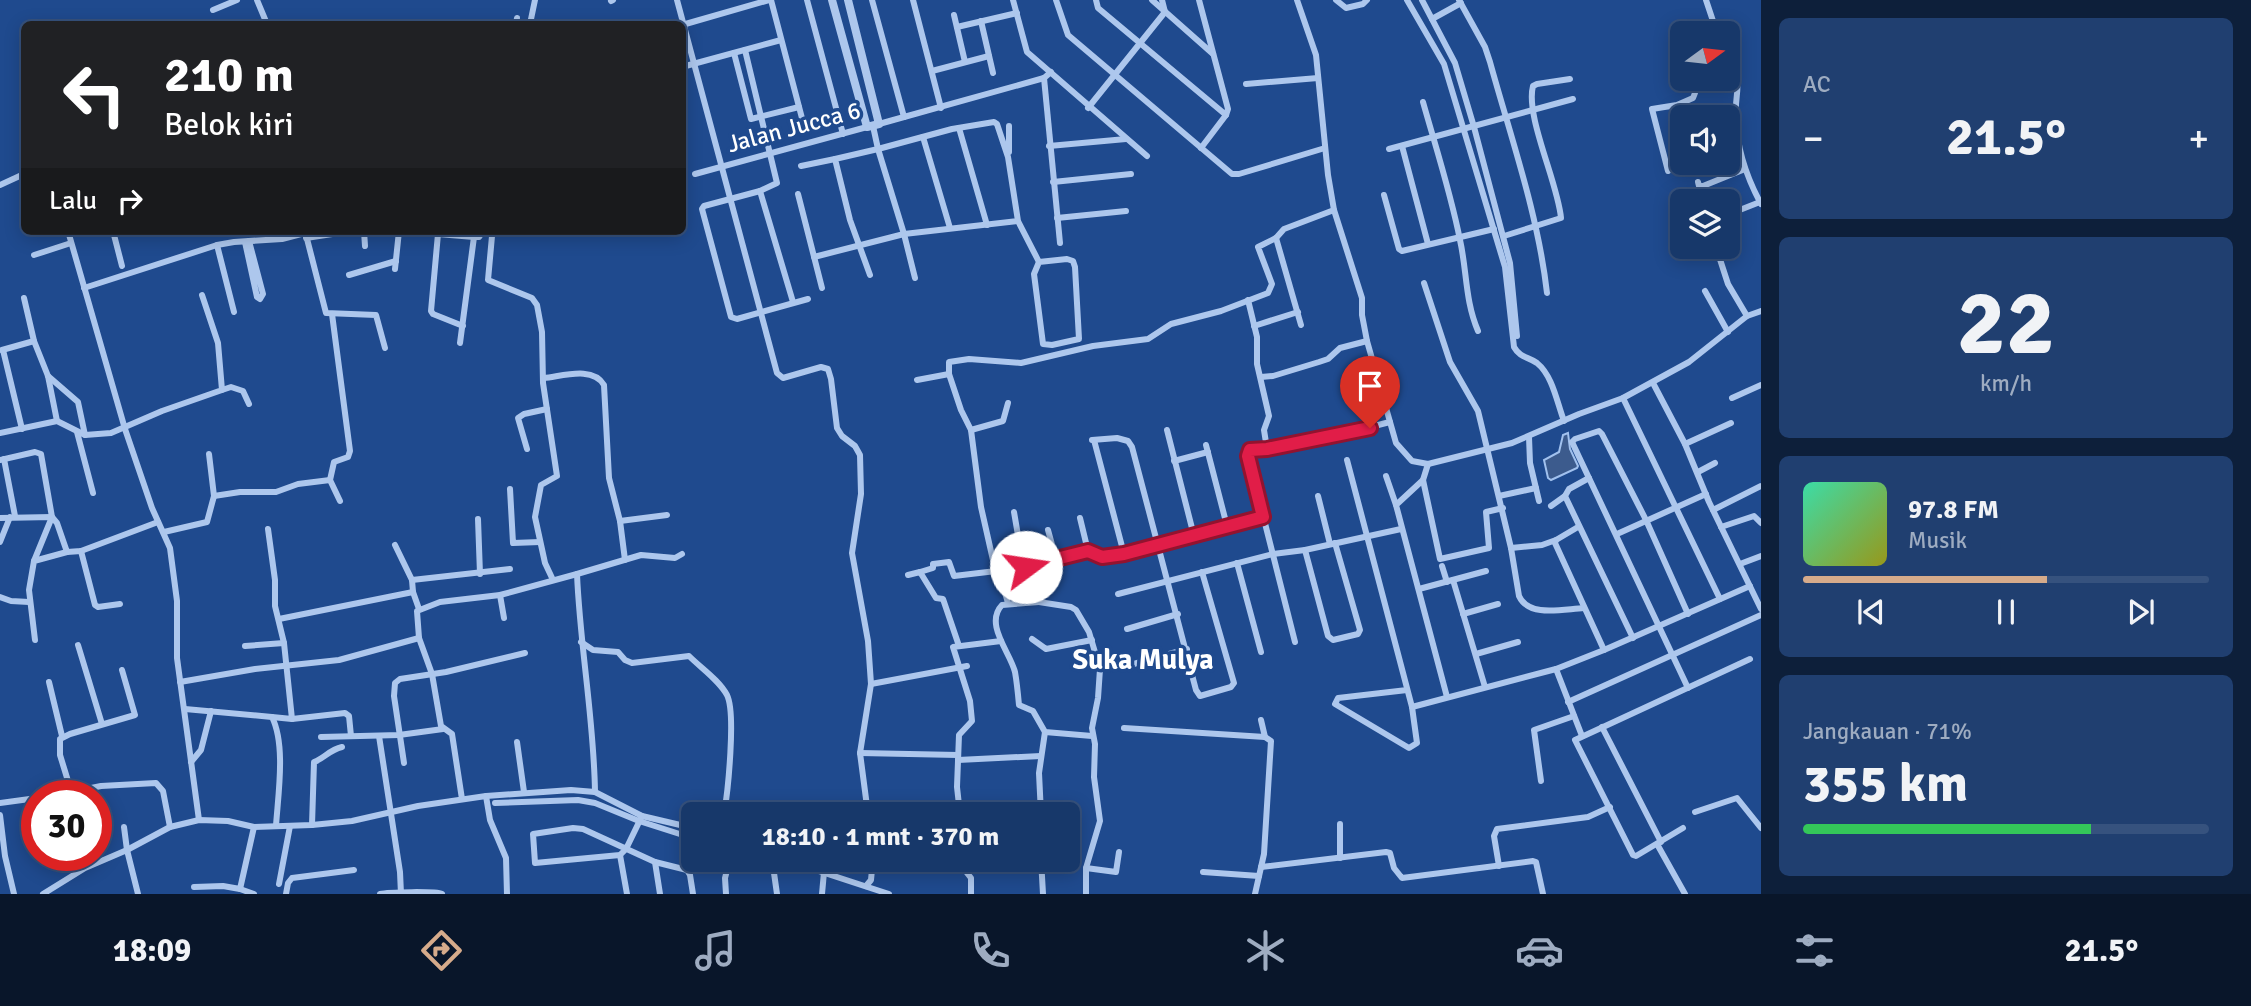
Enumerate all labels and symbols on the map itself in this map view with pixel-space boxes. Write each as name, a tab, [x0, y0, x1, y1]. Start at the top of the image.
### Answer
north arrow	[1670, 21, 1740, 91]
street label: Jalan Jucca 6	[724, 95, 864, 159]
pin	[1340, 356, 1400, 428]
position arrow	[989, 530, 1063, 604]
district label: Suka Mulya	[1072, 643, 1214, 677]
speed limit sign: 30	[21, 780, 112, 871]

